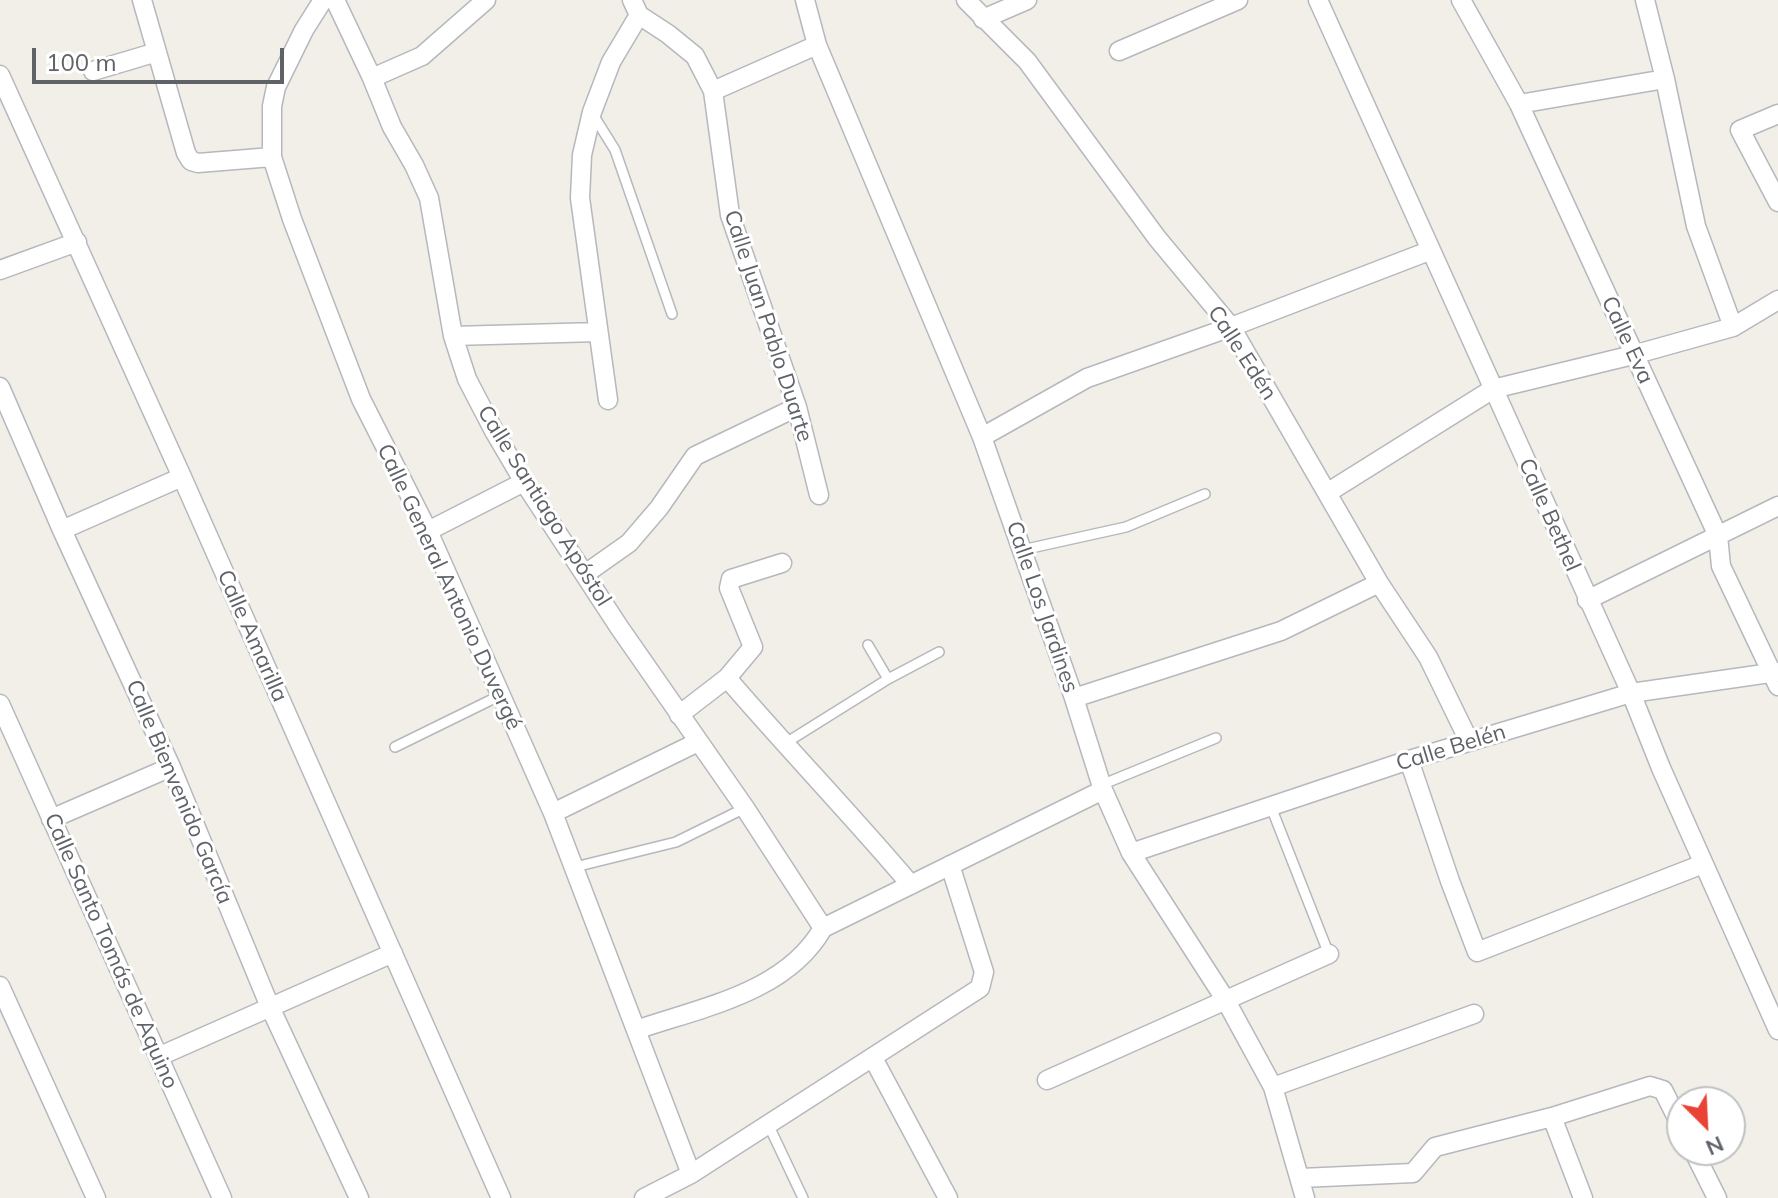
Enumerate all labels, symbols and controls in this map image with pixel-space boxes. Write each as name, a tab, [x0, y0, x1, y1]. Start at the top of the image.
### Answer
scale bar	[36, 32, 288, 82]
text: 100 m	[46, 47, 117, 77]
street label: Calle Juan Pablo Duarte	[718, 207, 818, 445]
street label: Calle Eva	[1595, 292, 1659, 388]
street label: Calle Edén	[1202, 301, 1282, 405]
street label: Calle Santiago Apóstol	[471, 401, 617, 611]
street label: Calle General Antonio Duvergé	[371, 440, 527, 734]
street label: Calle Bethel	[1512, 454, 1586, 576]
street label: Calle Los Jardines	[1000, 518, 1084, 696]
street label: Calle Amarilla	[211, 566, 293, 706]
street label: Calle Bienvenido García	[120, 676, 238, 908]
street label: Calle Belén	[1393, 719, 1509, 777]
street label: Calle Santo Tomás de Aquino	[38, 809, 184, 1093]
north arrow	[1666, 1086, 1746, 1166]
text: N	[1702, 1130, 1728, 1162]

